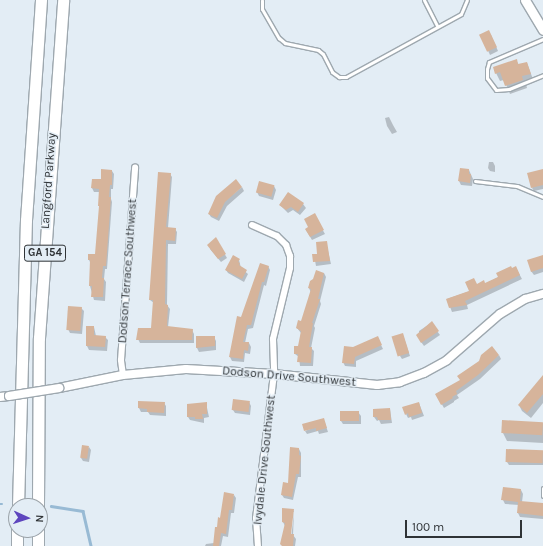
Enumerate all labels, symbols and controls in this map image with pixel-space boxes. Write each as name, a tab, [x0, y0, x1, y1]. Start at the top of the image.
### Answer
street label: Langford Parkway	[38, 132, 60, 230]
street label: Dodson Terrace Southwest	[116, 198, 140, 344]
road number: GA 154	[24, 244, 66, 262]
street label: Dodson Drive Southwest	[222, 364, 356, 390]
street label: Ivydale Drive Southwest	[251, 394, 279, 526]
north arrow	[8, 498, 48, 538]
scale bar	[407, 512, 524, 538]
text: N	[33, 514, 46, 523]
text: 100 m	[412, 520, 444, 534]

